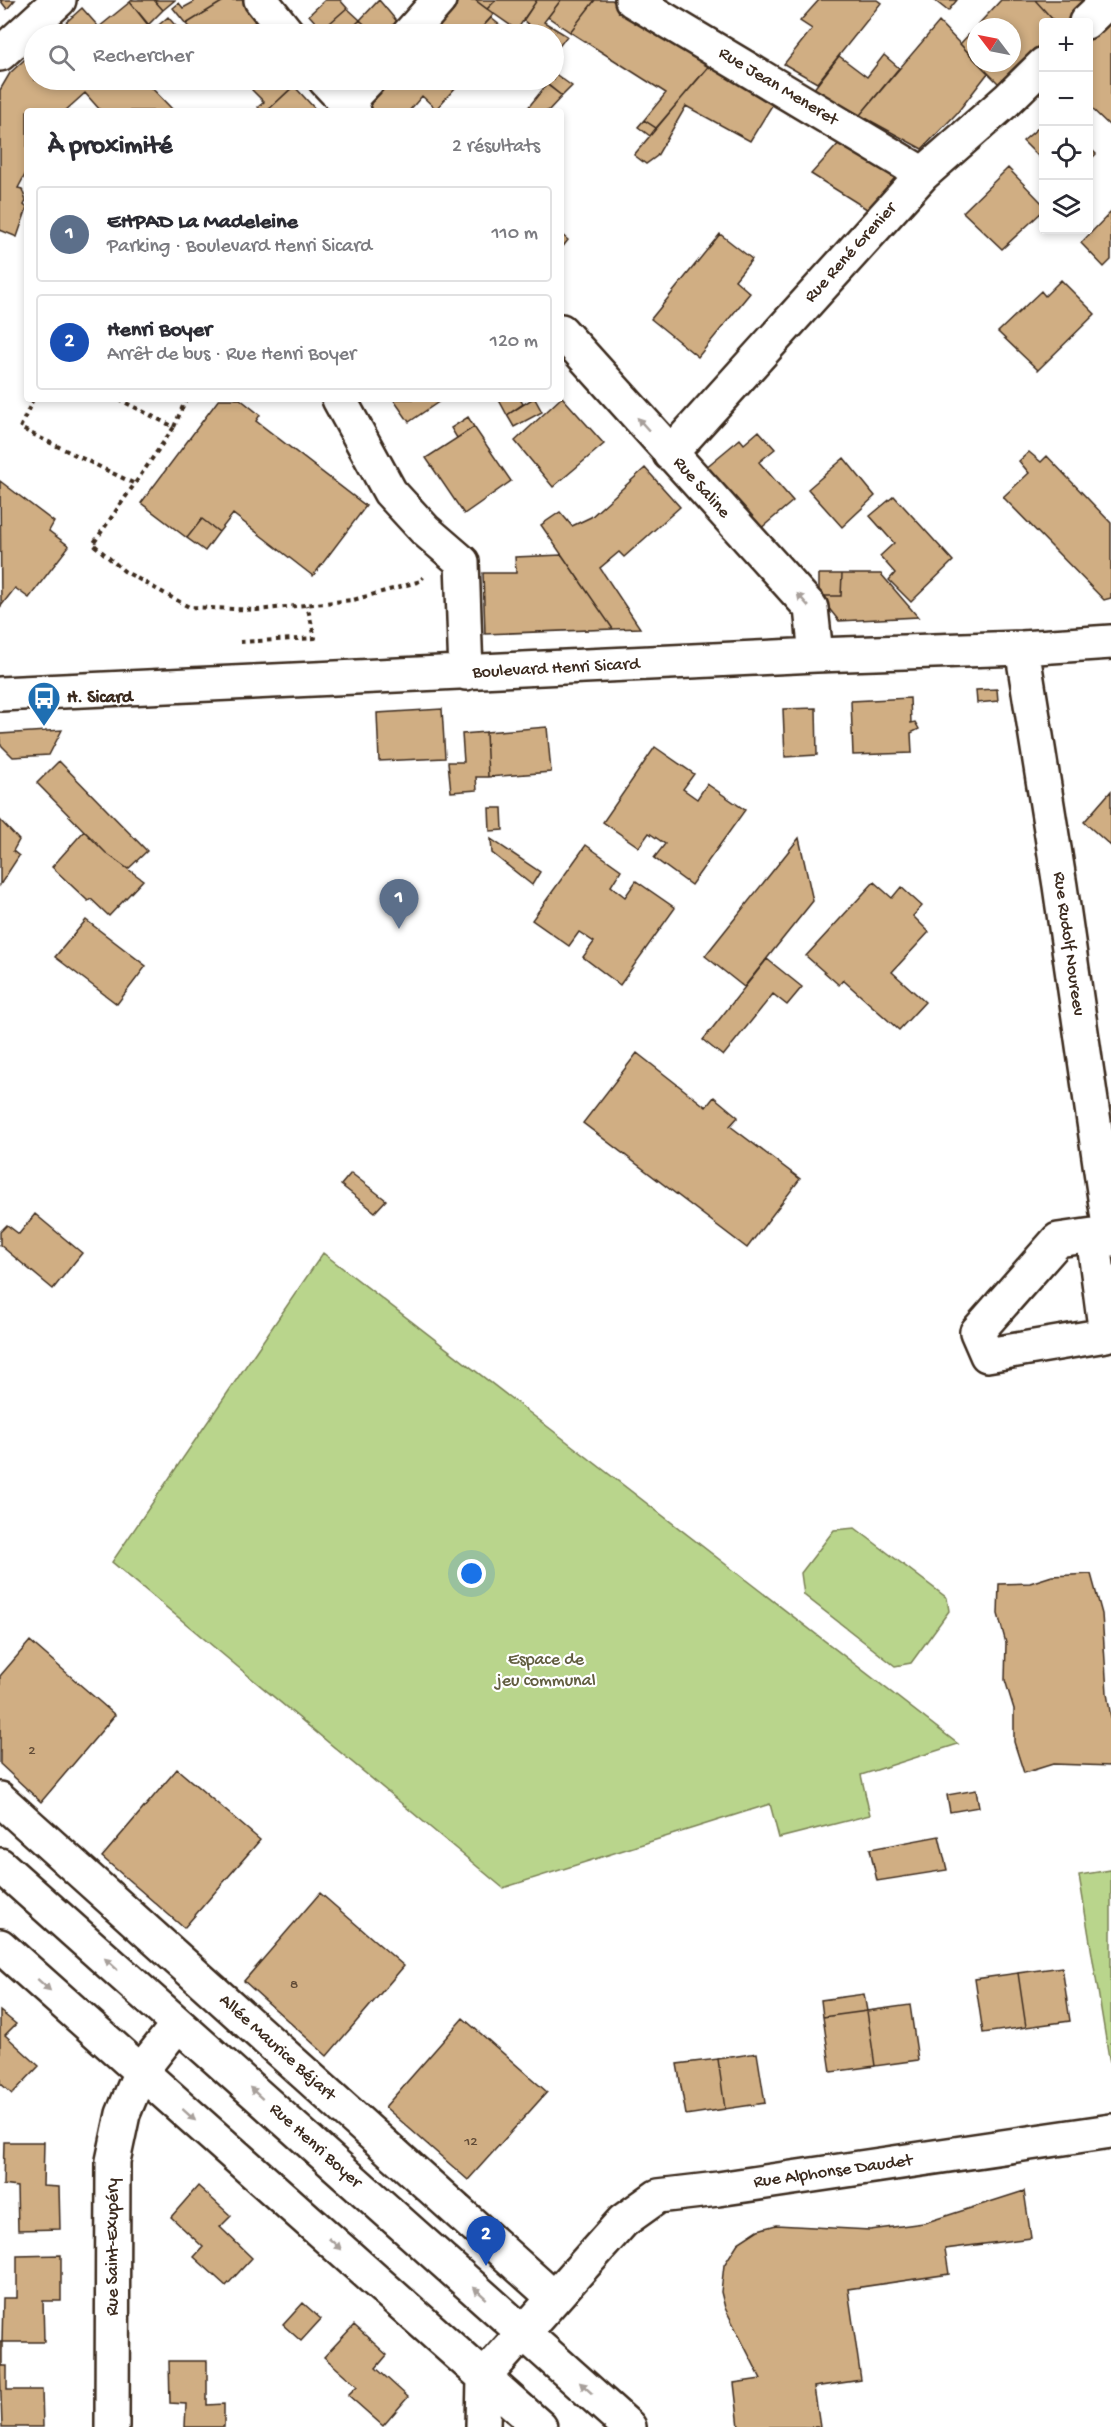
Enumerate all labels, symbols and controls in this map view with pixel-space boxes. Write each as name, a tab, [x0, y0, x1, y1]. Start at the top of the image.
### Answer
north arrow	[967, 18, 1021, 72]
map controls	[1039, 18, 1093, 234]
button: +	[1039, 18, 1093, 72]
search box	[24, 24, 564, 90]
icon: search	[45, 41, 78, 74]
street label: Rue Jean Meneret	[714, 43, 843, 132]
text: Rechercher	[93, 44, 193, 70]
button: −	[1039, 72, 1093, 126]
button: locate	[1039, 126, 1093, 180]
text: À proximité	[48, 132, 172, 163]
text: 2 résultats	[452, 136, 540, 159]
button: layers	[1039, 180, 1093, 234]
street label: Rue René Grenier	[801, 197, 903, 307]
text: EHPAD La Madeleine	[107, 210, 298, 236]
text: 1	[65, 223, 74, 246]
text: 110 m	[492, 223, 538, 246]
text: Parking · Boulevard Henri Sicard	[107, 236, 372, 259]
text: Henri Boyer	[107, 318, 212, 344]
text: 2	[65, 331, 74, 354]
text: 120 m	[490, 331, 538, 354]
text: Arrêt de bus · Rue Henri Boyer	[107, 344, 356, 367]
one-way arrow	[637, 417, 650, 432]
street label: Rue Saline	[668, 453, 735, 524]
one-way arrow	[796, 592, 810, 607]
street label: Boulevard Henri Sicard	[471, 654, 642, 684]
bus stop icon: H. Sicard	[26, 680, 62, 727]
place label: H. Sicard	[67, 688, 135, 709]
street label: Rue Rudolf Noureev	[1047, 871, 1089, 1017]
pin: 1	[380, 880, 418, 929]
your location	[457, 1559, 486, 1588]
park label: Espace de jeu communal	[493, 1650, 596, 1692]
house number: 2	[28, 1742, 36, 1760]
one-way arrow	[104, 1958, 119, 1971]
house number: 8	[290, 1976, 298, 1994]
one-way arrow	[36, 1978, 51, 1991]
street label: Allée Maurice Béjart	[214, 1990, 341, 2107]
one-way arrow	[249, 2087, 264, 2100]
street label: Rue Henri Boyer	[264, 2099, 367, 2194]
one-way arrow	[181, 2108, 196, 2121]
house number: 12	[463, 2133, 478, 2151]
street label: Rue Alphonse Daudet	[752, 2150, 915, 2194]
street label: Rue Saint-Exupéry	[103, 2178, 124, 2316]
pin: 2	[466, 2216, 506, 2266]
one-way arrow	[327, 2237, 342, 2250]
one-way arrow	[473, 2287, 488, 2300]
one-way arrow	[579, 2382, 594, 2395]

